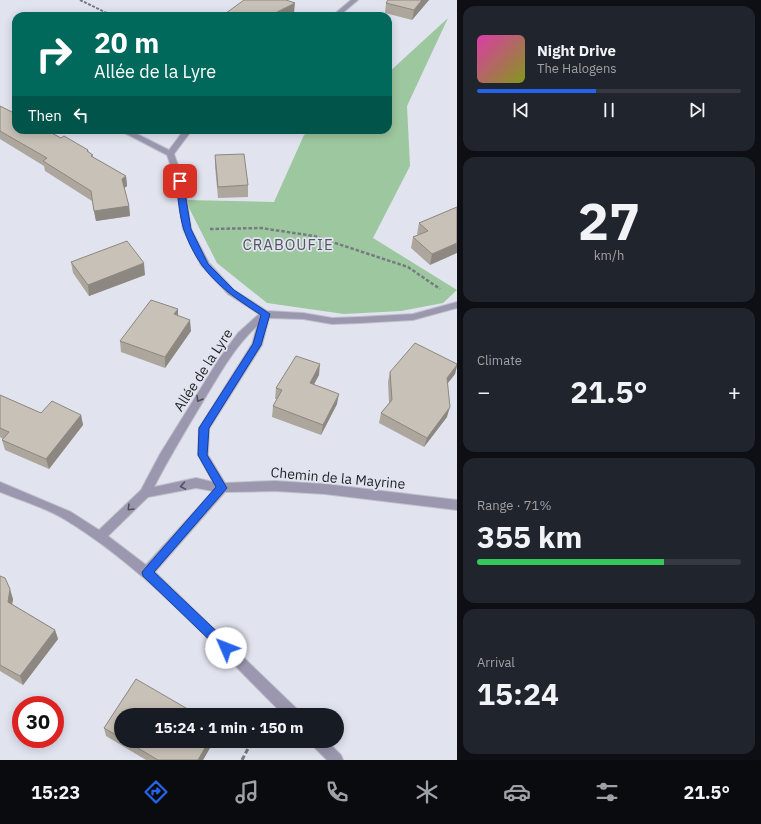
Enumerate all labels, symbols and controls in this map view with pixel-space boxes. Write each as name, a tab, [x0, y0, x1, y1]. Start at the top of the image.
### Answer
text: 20 m	[94, 24, 159, 61]
icon: right	[28, 28, 80, 80]
text: Night Drive	[537, 41, 616, 60]
text: Allée de la Lyre	[94, 60, 216, 83]
text: The Halogens	[537, 60, 617, 77]
icon: previous	[510, 99, 532, 121]
icon: pause	[598, 99, 620, 121]
icon: next	[686, 99, 708, 121]
icon: left	[70, 104, 92, 126]
text: Then	[28, 106, 62, 125]
pin	[163, 164, 197, 198]
icon: arrive	[169, 170, 191, 192]
text: 27	[578, 187, 640, 254]
district label: CRABOUFIE	[242, 235, 334, 254]
text: km/h	[594, 247, 624, 264]
street label: Allée de la Lyre	[170, 325, 237, 415]
text: Climate	[477, 352, 522, 369]
text: 21.5°	[570, 372, 648, 411]
text: −	[477, 377, 490, 406]
text: +	[728, 377, 741, 406]
one-way arrow	[197, 395, 204, 402]
street label: Chemin de la Mayrine	[270, 463, 406, 493]
one-way arrow	[180, 481, 187, 489]
text: Range · 71%	[477, 497, 551, 514]
one-way arrow	[127, 503, 135, 511]
text: 355 km	[477, 517, 582, 556]
position arrow	[205, 627, 247, 669]
text: Arrival	[477, 654, 515, 671]
text: 15:24	[477, 674, 559, 713]
speed limit sign: 30	[12, 696, 64, 748]
text: 15:24 · 1 min · 150 m	[155, 718, 303, 737]
icon: directions	[142, 778, 170, 806]
icon: music	[233, 778, 261, 806]
icon: phone	[323, 778, 351, 806]
icon: climate	[413, 778, 441, 806]
icon: car	[503, 778, 531, 806]
icon: filters	[593, 778, 621, 806]
text: 15:23	[31, 781, 80, 804]
text: 21.5°	[683, 781, 730, 804]

